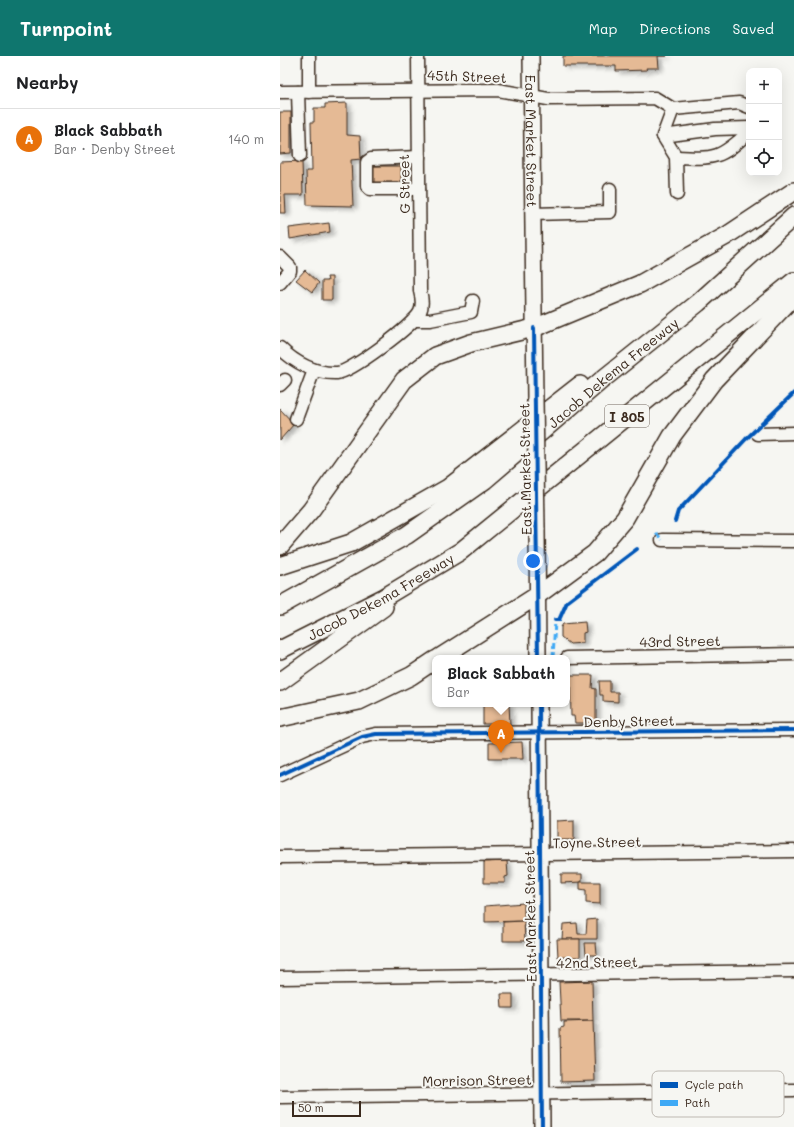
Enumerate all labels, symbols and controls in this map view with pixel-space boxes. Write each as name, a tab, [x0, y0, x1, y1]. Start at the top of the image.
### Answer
text: Turnpoint	[20, 16, 112, 41]
text: Map	[589, 19, 617, 38]
text: Directions	[639, 19, 710, 38]
text: Saved	[732, 19, 774, 38]
street label: 45th Street	[427, 65, 507, 87]
map controls	[746, 68, 782, 176]
button: +	[746, 68, 782, 104]
text: Nearby	[16, 71, 78, 93]
street label: East Market Street	[522, 75, 542, 207]
button: −	[746, 104, 782, 140]
text: Black Sabbath	[54, 120, 162, 140]
text: A	[24, 130, 34, 147]
text: 140 m	[228, 130, 264, 147]
text: Bar · Denby Street	[54, 140, 175, 157]
button: locate	[746, 140, 782, 176]
street label: G Street	[394, 154, 414, 214]
street label: Jacob Dekema Freeway	[543, 313, 682, 432]
street label: East Market Street	[514, 403, 536, 535]
road number: I 805	[605, 405, 649, 427]
street label: Jacob Dekema Freeway	[304, 548, 457, 644]
your location	[523, 551, 543, 571]
street label: 43rd Street	[639, 631, 721, 651]
popup	[432, 655, 570, 707]
text: Black Sabbath	[447, 663, 555, 683]
text: Bar	[447, 683, 470, 700]
street label: Denby Street	[583, 711, 675, 731]
pin: A	[488, 720, 514, 753]
street label: Toyne Street	[552, 832, 642, 852]
street label: East Market Street	[519, 850, 541, 982]
street label: 42nd Street	[556, 952, 638, 972]
street label: Morrison Street	[422, 1070, 532, 1090]
legend	[652, 1071, 784, 1117]
text: Cycle path	[685, 1077, 743, 1092]
text: Path	[685, 1095, 710, 1110]
scale bar	[292, 1099, 361, 1118]
text: 50 m	[298, 1100, 324, 1115]

